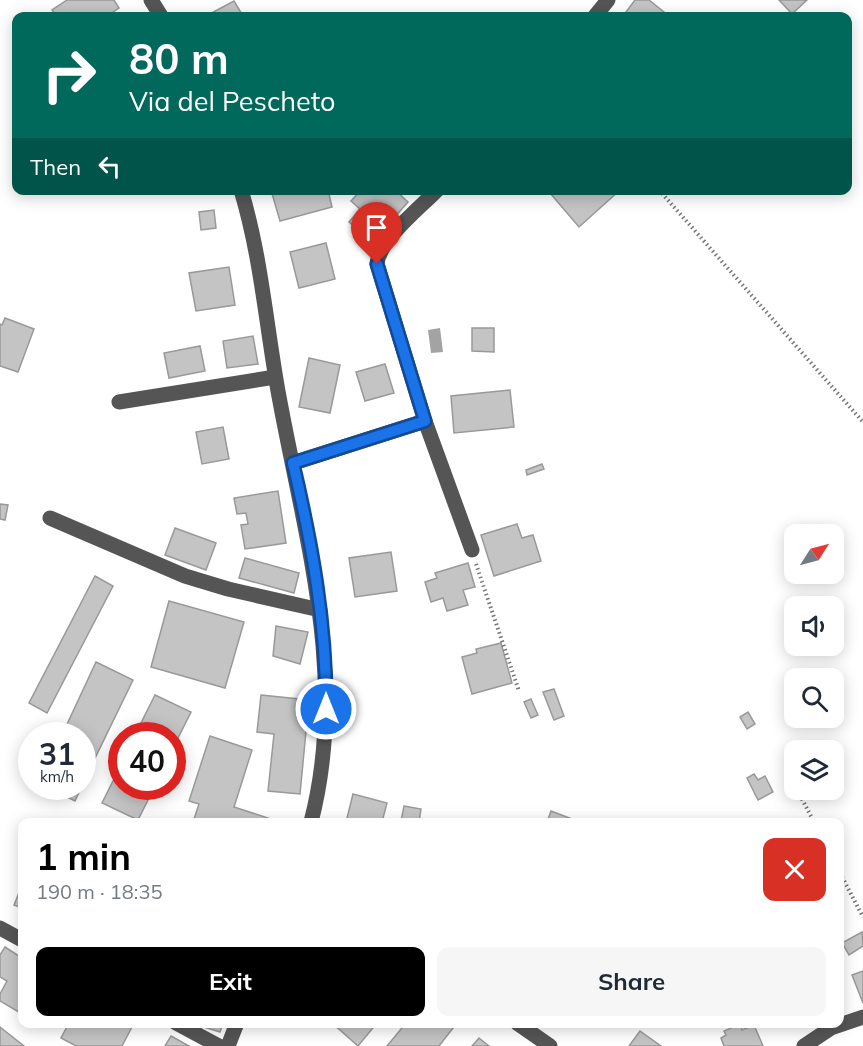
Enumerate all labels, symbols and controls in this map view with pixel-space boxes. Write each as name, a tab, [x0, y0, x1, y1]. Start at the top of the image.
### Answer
text: 80 m	[129, 32, 229, 85]
icon: right	[30, 36, 108, 114]
text: Via del Pescheto	[129, 84, 336, 118]
icon: left	[93, 150, 126, 183]
text: Then	[30, 153, 81, 181]
pin	[351, 202, 402, 264]
icon: arrive	[360, 211, 393, 244]
north arrow	[784, 524, 844, 584]
map controls	[784, 524, 844, 800]
button: sound	[784, 596, 844, 656]
button: search	[784, 668, 844, 728]
position arrow	[294, 677, 358, 741]
speed limit sign: 40	[108, 722, 186, 800]
text: 31	[39, 735, 75, 773]
button: layers	[784, 740, 844, 800]
text: km/h	[40, 767, 74, 786]
text: 1 min	[36, 834, 131, 879]
button: close	[763, 838, 826, 901]
text: 190 m · 18:35	[36, 879, 162, 904]
button: Exit	[36, 947, 425, 1016]
button: Share	[437, 947, 826, 1016]

